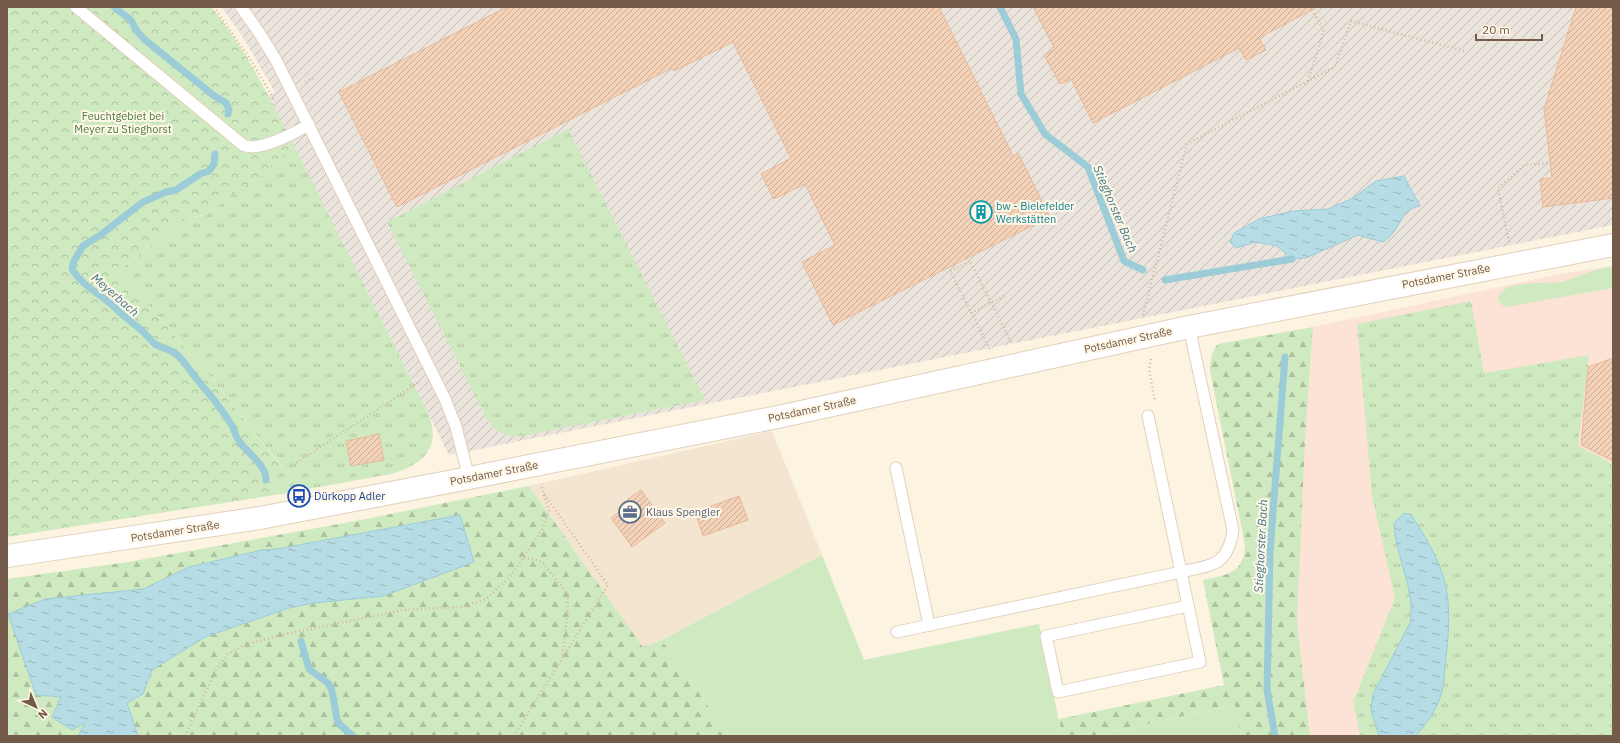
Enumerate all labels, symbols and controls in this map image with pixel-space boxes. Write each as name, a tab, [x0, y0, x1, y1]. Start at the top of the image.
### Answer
scale bar	[1476, 16, 1542, 42]
text: 20 m	[1482, 22, 1510, 37]
park label: Feuchtgebiet bei Meyer zu Stieghorst	[74, 109, 172, 136]
water label: Stieghorster Bach	[1090, 163, 1141, 255]
building icon: bw - Bielefelder Werkstätten	[968, 199, 994, 225]
place label: bw - Bielefelder Werkstätten	[996, 199, 1074, 226]
street label: Potsdamer Straße	[1401, 261, 1491, 291]
water label: Meyerbach	[88, 270, 142, 320]
street label: Potsdamer Straße	[1083, 324, 1173, 356]
street label: Potsdamer Straße	[767, 393, 857, 425]
street label: Potsdamer Straße	[449, 458, 539, 488]
bus stop icon: Dürkopp Adler	[286, 483, 312, 509]
place label: Dürkopp Adler	[314, 489, 385, 503]
office icon: Klaus Spengler	[617, 499, 643, 525]
water label: Stieghorster Bach	[1251, 499, 1270, 593]
place label: Klaus Spengler	[646, 505, 720, 519]
street label: Potsdamer Straße	[130, 517, 220, 545]
north arrow	[16, 687, 56, 727]
text: N	[35, 706, 51, 722]

